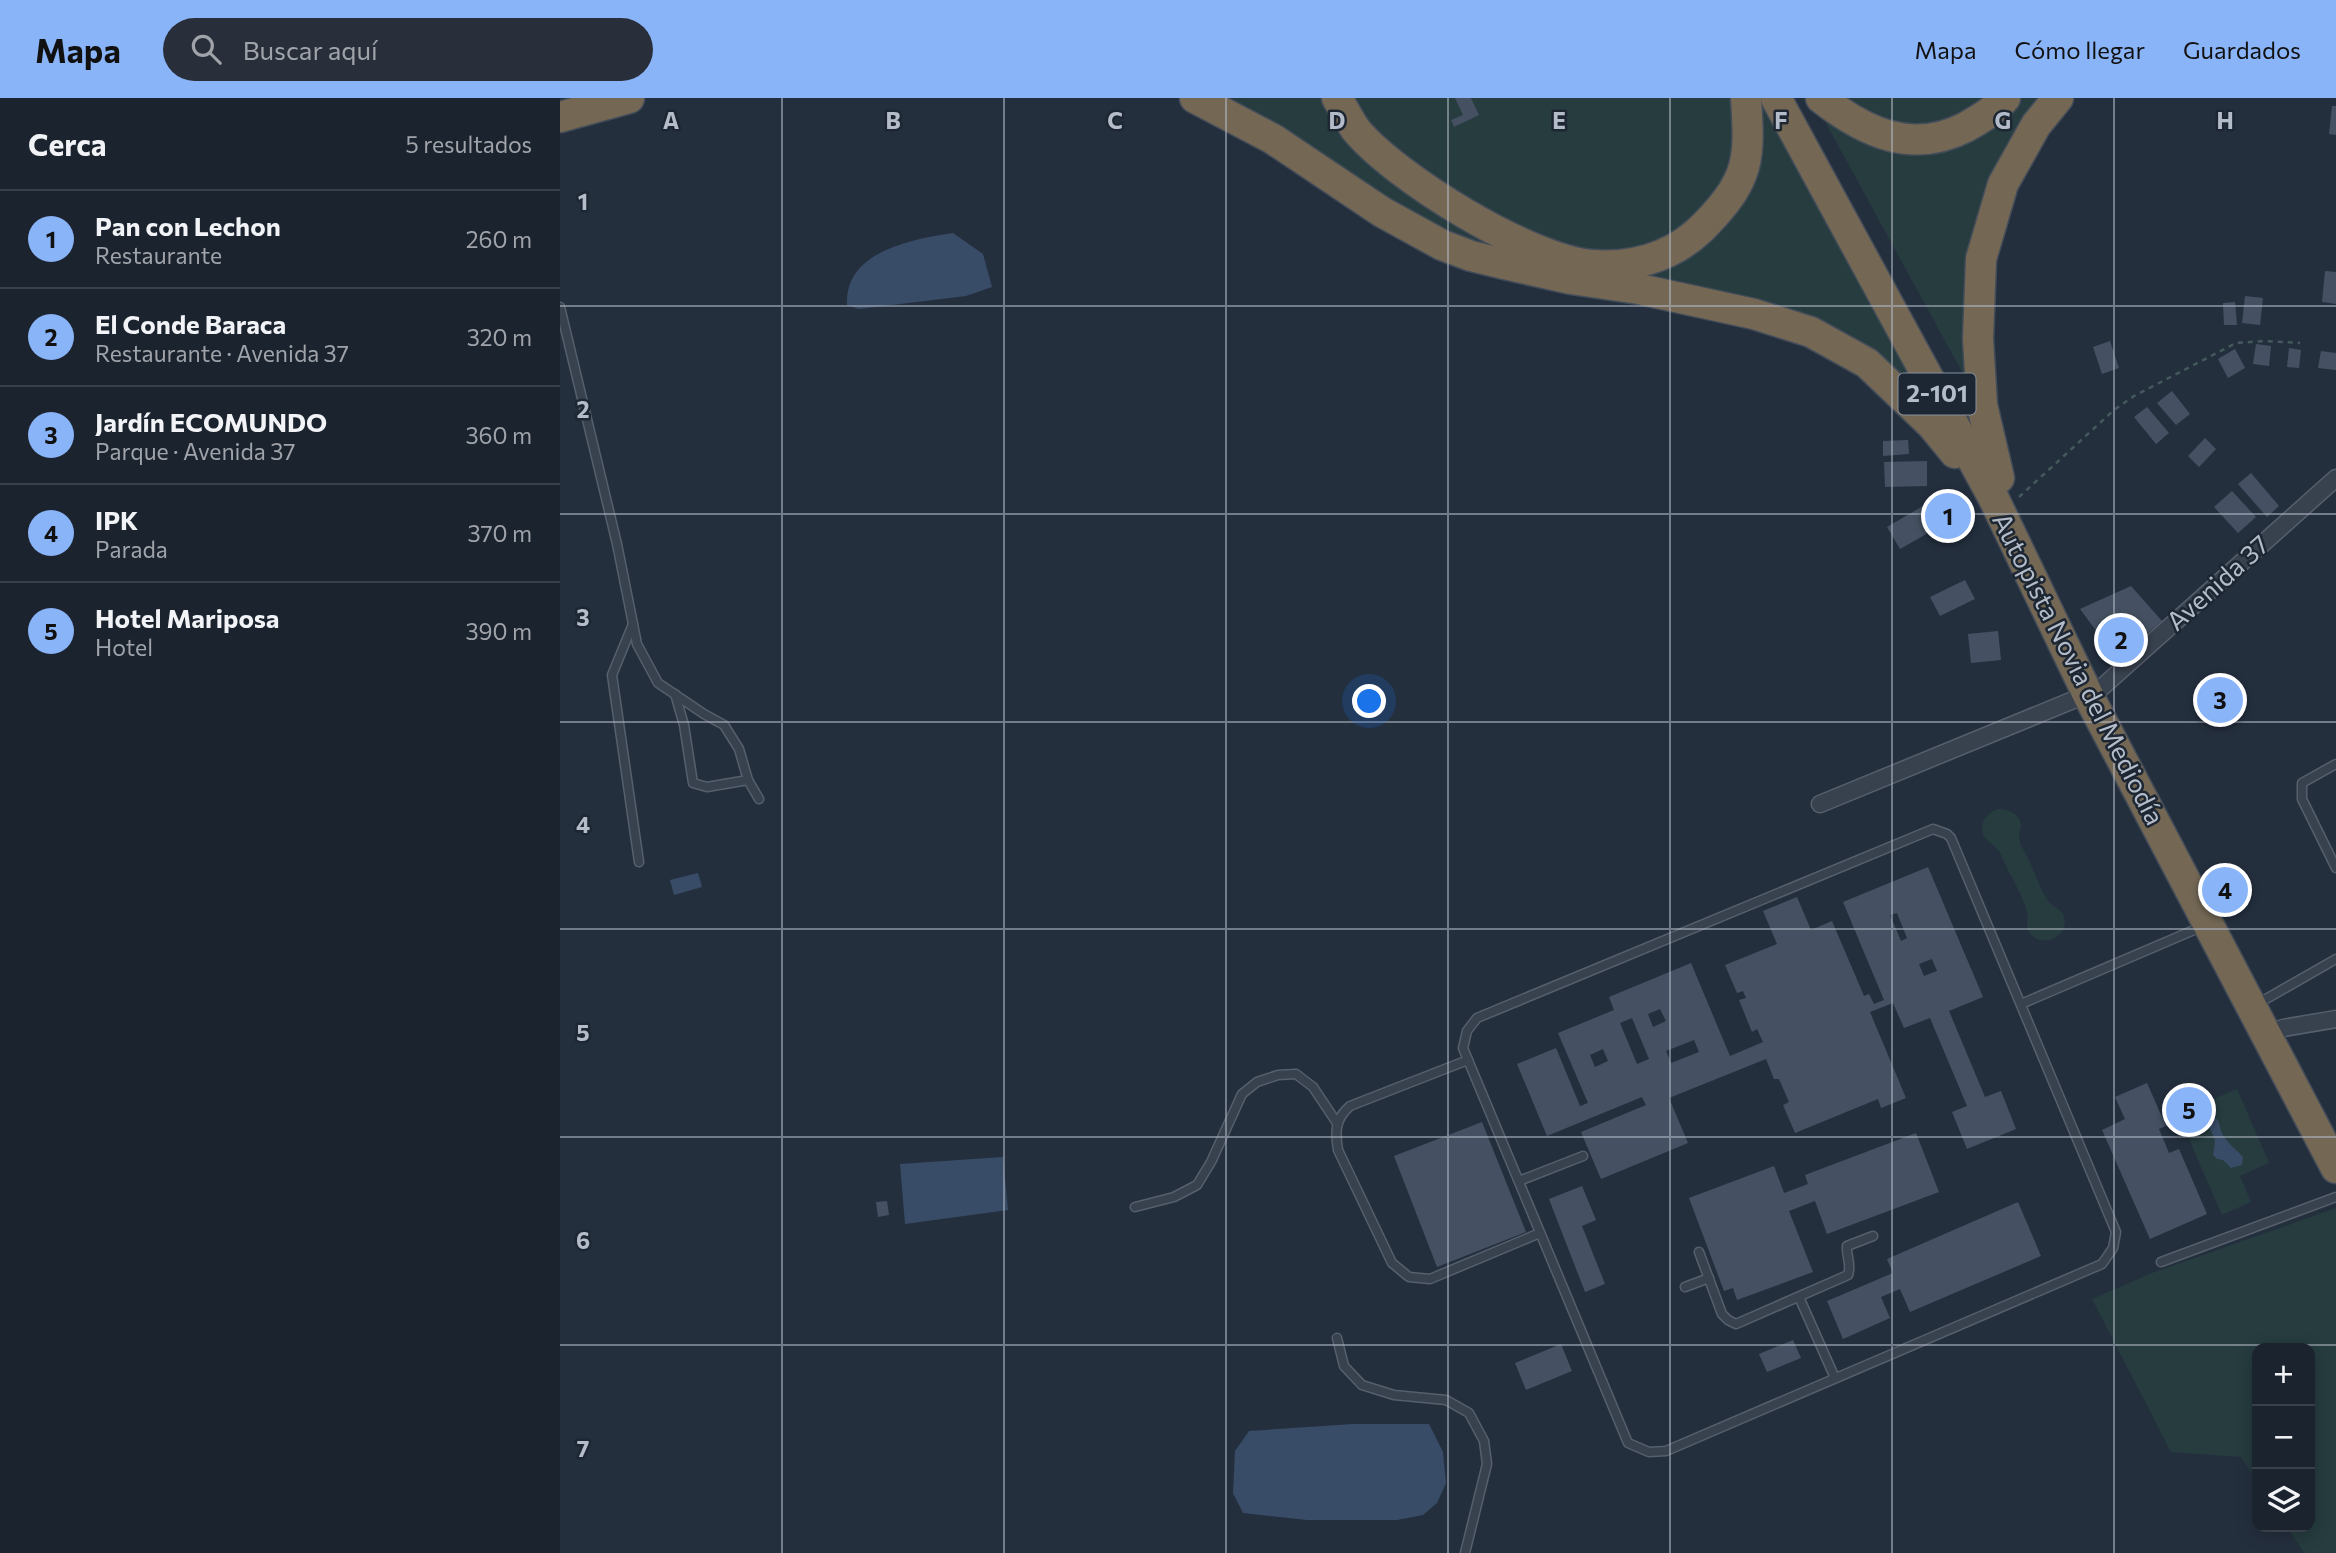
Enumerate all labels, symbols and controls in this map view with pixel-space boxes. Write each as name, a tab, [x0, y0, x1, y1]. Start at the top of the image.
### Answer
search box	[163, 18, 653, 81]
text: Mapa	[35, 29, 121, 70]
icon: search	[187, 30, 225, 68]
text: Buscar aquí	[243, 34, 378, 65]
text: Mapa	[1914, 35, 1977, 64]
text: Cómo llegar	[2015, 35, 2145, 64]
text: Guardados	[2183, 35, 2301, 64]
text: A	[663, 106, 680, 134]
text: B	[885, 106, 901, 134]
text: C	[1107, 106, 1123, 134]
text: D	[1329, 106, 1346, 134]
text: E	[1552, 106, 1566, 134]
text: F	[1774, 106, 1788, 134]
text: G	[1995, 106, 2011, 134]
text: H	[2216, 106, 2234, 134]
text: Cerca	[28, 125, 107, 162]
text: 5 resultados	[406, 130, 532, 158]
text: 1	[578, 187, 588, 215]
text: Pan con Lechon	[95, 210, 281, 241]
text: 1	[46, 225, 56, 253]
text: 260 m	[466, 225, 532, 253]
text: Restaurante	[95, 241, 222, 269]
text: El Conde Baraca	[95, 308, 286, 339]
text: 2	[44, 323, 58, 351]
text: 320 m	[467, 323, 532, 351]
text: Restaurante · Avenida 37	[95, 339, 349, 367]
road number: 2-101	[1898, 374, 1976, 414]
text: 2	[576, 395, 590, 423]
text: Jardín ECOMUNDO	[95, 406, 327, 437]
text: 3	[44, 421, 58, 449]
text: 360 m	[465, 421, 532, 449]
text: Parque · Avenida 37	[95, 437, 295, 465]
pin: 1	[1925, 490, 1971, 542]
text: IPK	[95, 504, 138, 535]
street label: Autopista Novia del Mediodía	[1987, 507, 2172, 829]
text: 4	[44, 519, 58, 547]
text: 370 m	[467, 519, 532, 547]
street label: Avenida 37	[2159, 528, 2275, 636]
text: Parada	[95, 535, 168, 563]
text: Hotel Mariposa	[95, 602, 280, 633]
text: 3	[576, 603, 590, 631]
pin: 2	[2098, 614, 2144, 666]
text: 5	[44, 617, 58, 645]
text: 390 m	[465, 617, 532, 645]
text: Hotel	[95, 633, 153, 661]
pin: 3	[2197, 674, 2243, 726]
your location	[1352, 684, 1386, 718]
text: 4	[576, 810, 590, 838]
pin: 4	[2202, 864, 2248, 916]
text: 5	[576, 1018, 590, 1046]
pin: 5	[2166, 1084, 2212, 1136]
text: 6	[576, 1226, 590, 1254]
map controls	[2252, 1343, 2315, 1532]
button: +	[2252, 1343, 2315, 1406]
button: −	[2252, 1406, 2315, 1469]
text: 7	[577, 1434, 589, 1462]
button: layers	[2252, 1469, 2315, 1532]

